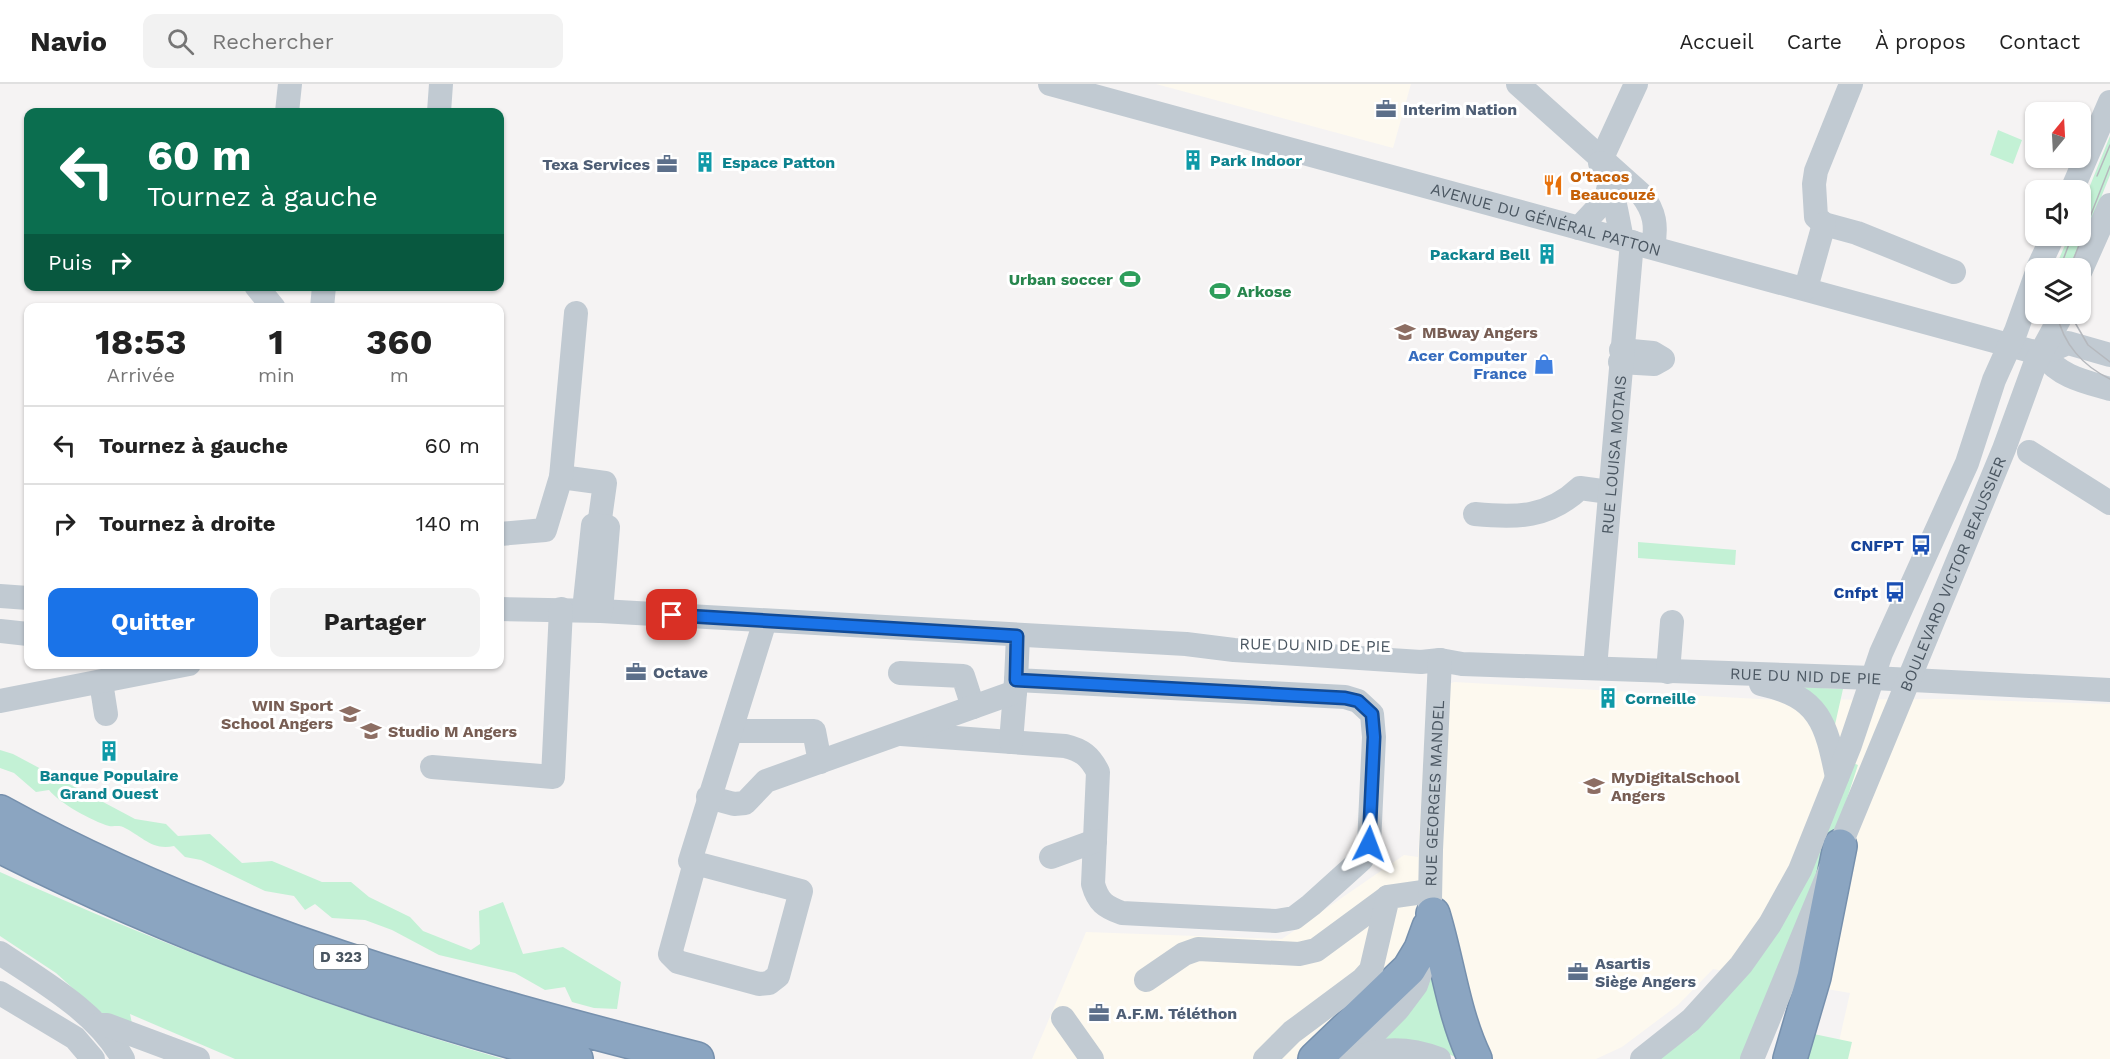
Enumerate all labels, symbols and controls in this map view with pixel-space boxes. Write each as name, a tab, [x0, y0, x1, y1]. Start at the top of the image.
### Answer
search box	[143, 14, 563, 68]
text: Navio	[30, 25, 107, 58]
icon: search	[164, 25, 197, 58]
text: Rechercher	[212, 29, 334, 54]
text: Accueil	[1679, 29, 1754, 54]
text: Carte	[1787, 29, 1842, 54]
text: À propos	[1875, 29, 1966, 54]
text: Contact	[1999, 29, 2080, 54]
office icon: Interim Nation	[1374, 97, 1398, 121]
place label: Interim Nation	[1403, 100, 1517, 119]
north arrow	[2025, 102, 2091, 168]
map controls	[2025, 102, 2091, 324]
text: 60 m	[147, 131, 251, 180]
icon: left	[48, 132, 126, 210]
building icon: Park Indoor	[1181, 148, 1205, 172]
building icon: Espace Patton	[693, 150, 717, 174]
place label: Park Indoor	[1210, 151, 1302, 170]
office icon: Texa Services	[655, 152, 679, 176]
place label: Espace Patton	[722, 153, 835, 172]
place label: Texa Services	[542, 155, 650, 174]
place label: O'tacos Beaucouzé	[1570, 167, 1655, 204]
restaurant icon: O'tacos Beaucouzé	[1541, 173, 1565, 197]
street label: AVENUE DU GÉNÉRAL PATTON	[1429, 179, 1663, 259]
button: sound	[2025, 180, 2091, 246]
text: Tournez à gauche	[147, 181, 378, 213]
building icon: Packard Bell	[1535, 242, 1559, 266]
place label: Packard Bell	[1430, 245, 1531, 264]
icon: right	[104, 246, 137, 279]
text: Puis	[48, 250, 92, 275]
button: layers	[2025, 258, 2091, 324]
sports icon: Urban soccer	[1118, 267, 1142, 291]
place label: Urban soccer	[1009, 270, 1113, 289]
sports icon: Arkose	[1208, 279, 1232, 303]
place label: Arkose	[1237, 282, 1292, 301]
school or university icon: MBway Angers	[1393, 320, 1417, 344]
text: 18:53	[95, 321, 187, 363]
text: 1	[269, 321, 284, 363]
text: 360	[366, 321, 433, 363]
place label: MBway Angers	[1422, 323, 1538, 342]
place label: Acer Computer France	[1408, 346, 1527, 383]
shop icon: Acer Computer France	[1532, 352, 1556, 376]
text: Arrivée	[107, 363, 175, 387]
text: min	[258, 363, 295, 387]
text: m	[390, 363, 409, 387]
street label: RUE LOUISA MOTAIS	[1597, 375, 1630, 535]
icon: left	[48, 429, 81, 462]
text: Tournez à gauche	[99, 433, 288, 458]
text: 60 m	[424, 433, 480, 458]
street label: BOULEVARD VICTOR BEAUSSIER	[1895, 453, 2009, 694]
icon: right	[48, 507, 81, 540]
text: Tournez à droite	[99, 511, 276, 536]
text: 140 m	[416, 511, 480, 536]
bus stop icon: CNFPT	[1909, 533, 1933, 557]
place label: CNFPT	[1851, 536, 1905, 555]
bus stop icon: Cnfpt	[1883, 580, 1907, 604]
place label: Cnfpt	[1834, 583, 1878, 602]
button: Quitter	[48, 588, 258, 657]
button: Partager	[270, 588, 480, 657]
pin	[646, 589, 697, 640]
icon: arrive	[655, 598, 688, 631]
street label: RUE DU NID DE PIE	[1239, 634, 1391, 656]
office icon: Octave	[624, 660, 648, 684]
place label: Octave	[653, 663, 708, 682]
street label: RUE DU NID DE PIE	[1730, 664, 1882, 688]
building icon: Corneille	[1596, 686, 1620, 710]
place label: Corneille	[1625, 689, 1696, 708]
place label: WIN Sport School Angers	[221, 696, 333, 733]
street label: RUE GEORGES MANDEL	[1421, 699, 1448, 887]
school or university icon: WIN Sport School Angers	[338, 702, 362, 726]
school or university icon: Studio M Angers	[359, 719, 383, 743]
place label: Studio M Angers	[388, 722, 518, 741]
building icon: Banque Populaire Grand Ouest	[97, 739, 121, 763]
place label: Banque Populaire Grand Ouest	[39, 766, 179, 803]
place label: MyDigitalSchool Angers	[1611, 768, 1740, 805]
school or university icon: MyDigitalSchool Angers	[1582, 774, 1606, 798]
position arrow	[1337, 812, 1401, 876]
road number: D 323	[314, 945, 368, 969]
place label: Asartis Siège Angers	[1595, 954, 1696, 991]
office icon: Asartis Siège Angers	[1566, 960, 1590, 984]
office icon: A.F.M. Téléthon	[1087, 1001, 1111, 1025]
place label: A.F.M. Téléthon	[1116, 1004, 1237, 1023]

